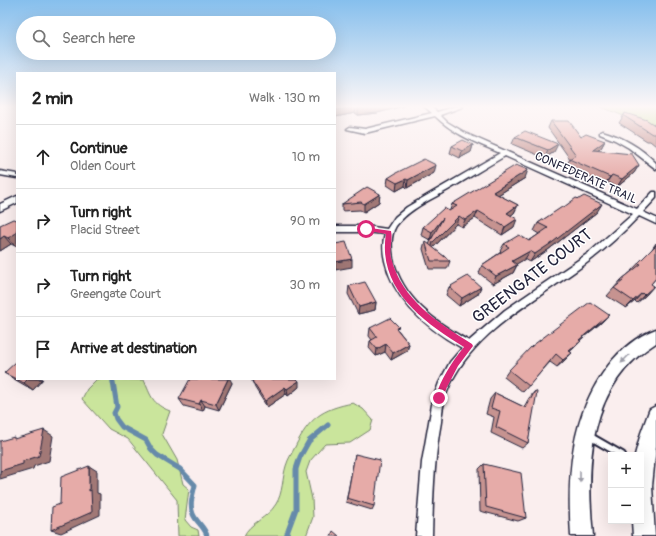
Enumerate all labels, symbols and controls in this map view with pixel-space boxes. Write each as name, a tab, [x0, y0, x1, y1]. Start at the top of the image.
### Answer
search box	[16, 16, 336, 60]
icon: search	[30, 27, 52, 49]
text: Search here	[62, 29, 135, 48]
text: 2 min	[32, 88, 73, 109]
text: Walk · 130 m	[249, 90, 320, 106]
text: Continue	[70, 139, 128, 158]
icon: ahead	[32, 146, 54, 168]
text: 10 m	[292, 149, 320, 165]
street label: CONFEDERATE TRAIL	[532, 149, 640, 207]
text: Olden Court	[70, 158, 136, 174]
text: Turn right	[70, 203, 131, 222]
icon: right	[32, 210, 54, 232]
text: 90 m	[290, 213, 320, 229]
route start	[357, 220, 375, 238]
text: Placid Street	[70, 222, 140, 238]
street label: GREENGATE COURT	[468, 224, 596, 328]
text: Turn right	[70, 267, 131, 286]
icon: right	[32, 274, 54, 296]
text: 30 m	[290, 277, 320, 293]
text: Greengate Court	[70, 286, 161, 302]
icon: arrive	[32, 338, 54, 360]
text: Arrive at destination	[70, 339, 197, 358]
one-way arrow	[620, 354, 630, 364]
route end	[430, 389, 448, 407]
map controls	[608, 452, 644, 524]
button: +	[608, 452, 644, 488]
one-way arrow	[577, 471, 583, 484]
button: −	[608, 488, 644, 524]

